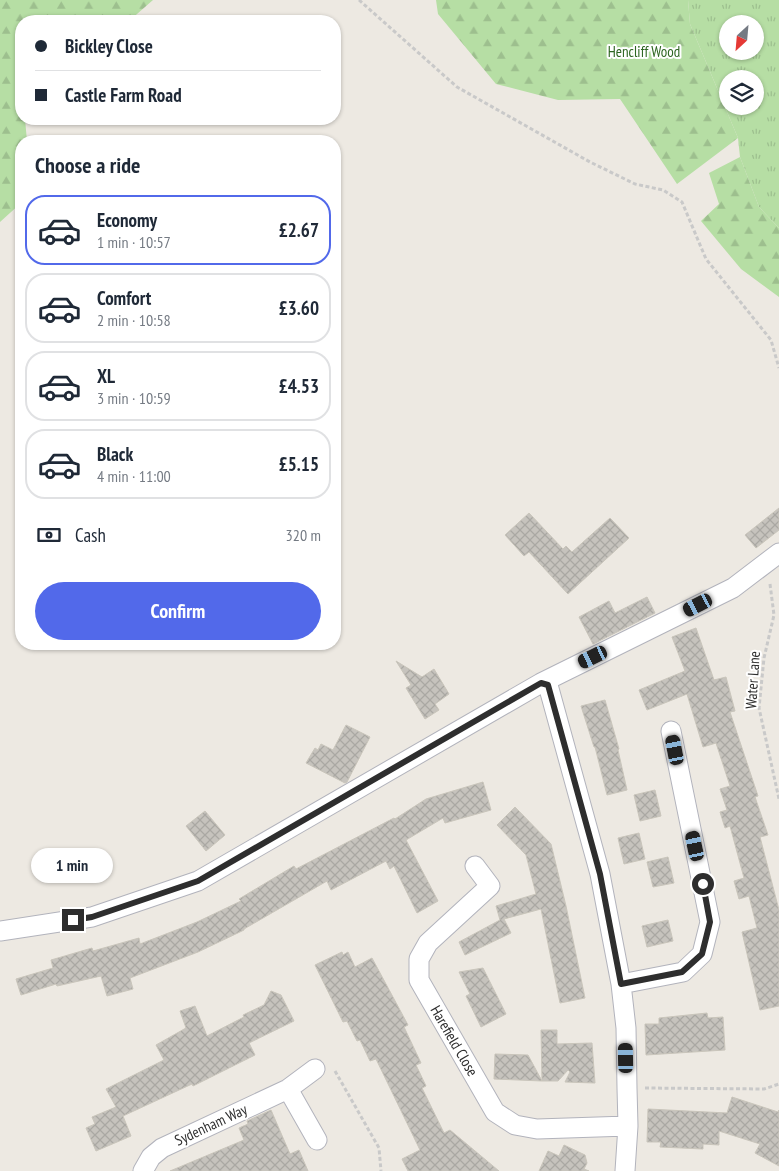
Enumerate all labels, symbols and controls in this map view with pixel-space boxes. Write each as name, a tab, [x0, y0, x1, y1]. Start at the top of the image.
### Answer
north arrow	[719, 15, 764, 60]
map controls	[719, 15, 764, 115]
text: Bickley Close	[65, 34, 153, 58]
park label: Hencliff Wood	[608, 42, 680, 61]
button: layers	[719, 70, 764, 115]
text: Castle Farm Road	[65, 83, 182, 107]
text: Choose a ride	[35, 151, 140, 179]
icon: car	[37, 208, 82, 253]
text: Economy	[97, 208, 157, 232]
text: £2.67	[279, 218, 319, 242]
text: 1 min · 10:57	[97, 232, 171, 252]
icon: car	[37, 286, 82, 331]
text: Comfort	[97, 286, 151, 310]
text: £3.60	[279, 296, 319, 320]
text: 2 min · 10:58	[97, 310, 171, 330]
icon: car	[37, 364, 82, 409]
text: XL	[97, 364, 115, 388]
text: £4.53	[279, 374, 319, 398]
text: 3 min · 10:59	[97, 388, 171, 408]
icon: car	[37, 442, 82, 487]
text: Black	[97, 442, 133, 466]
text: £5.15	[279, 452, 319, 476]
text: 4 min · 11:00	[97, 466, 171, 486]
icon: cash	[35, 521, 63, 549]
text: Cash	[75, 523, 106, 547]
text: 320 m	[286, 525, 321, 545]
button: Confirm	[35, 582, 321, 640]
car	[681, 592, 714, 618]
car	[576, 644, 609, 670]
street label: Water Lane	[741, 650, 764, 709]
car	[664, 734, 685, 766]
car	[684, 830, 705, 862]
callout: 1 min	[32, 848, 114, 882]
text: 1 min	[56, 855, 88, 875]
route start	[692, 873, 714, 895]
route end	[62, 909, 84, 931]
street label: Harefield Close	[427, 1002, 482, 1079]
car	[618, 1043, 633, 1073]
street label: Sydenham Way	[171, 1099, 250, 1150]

